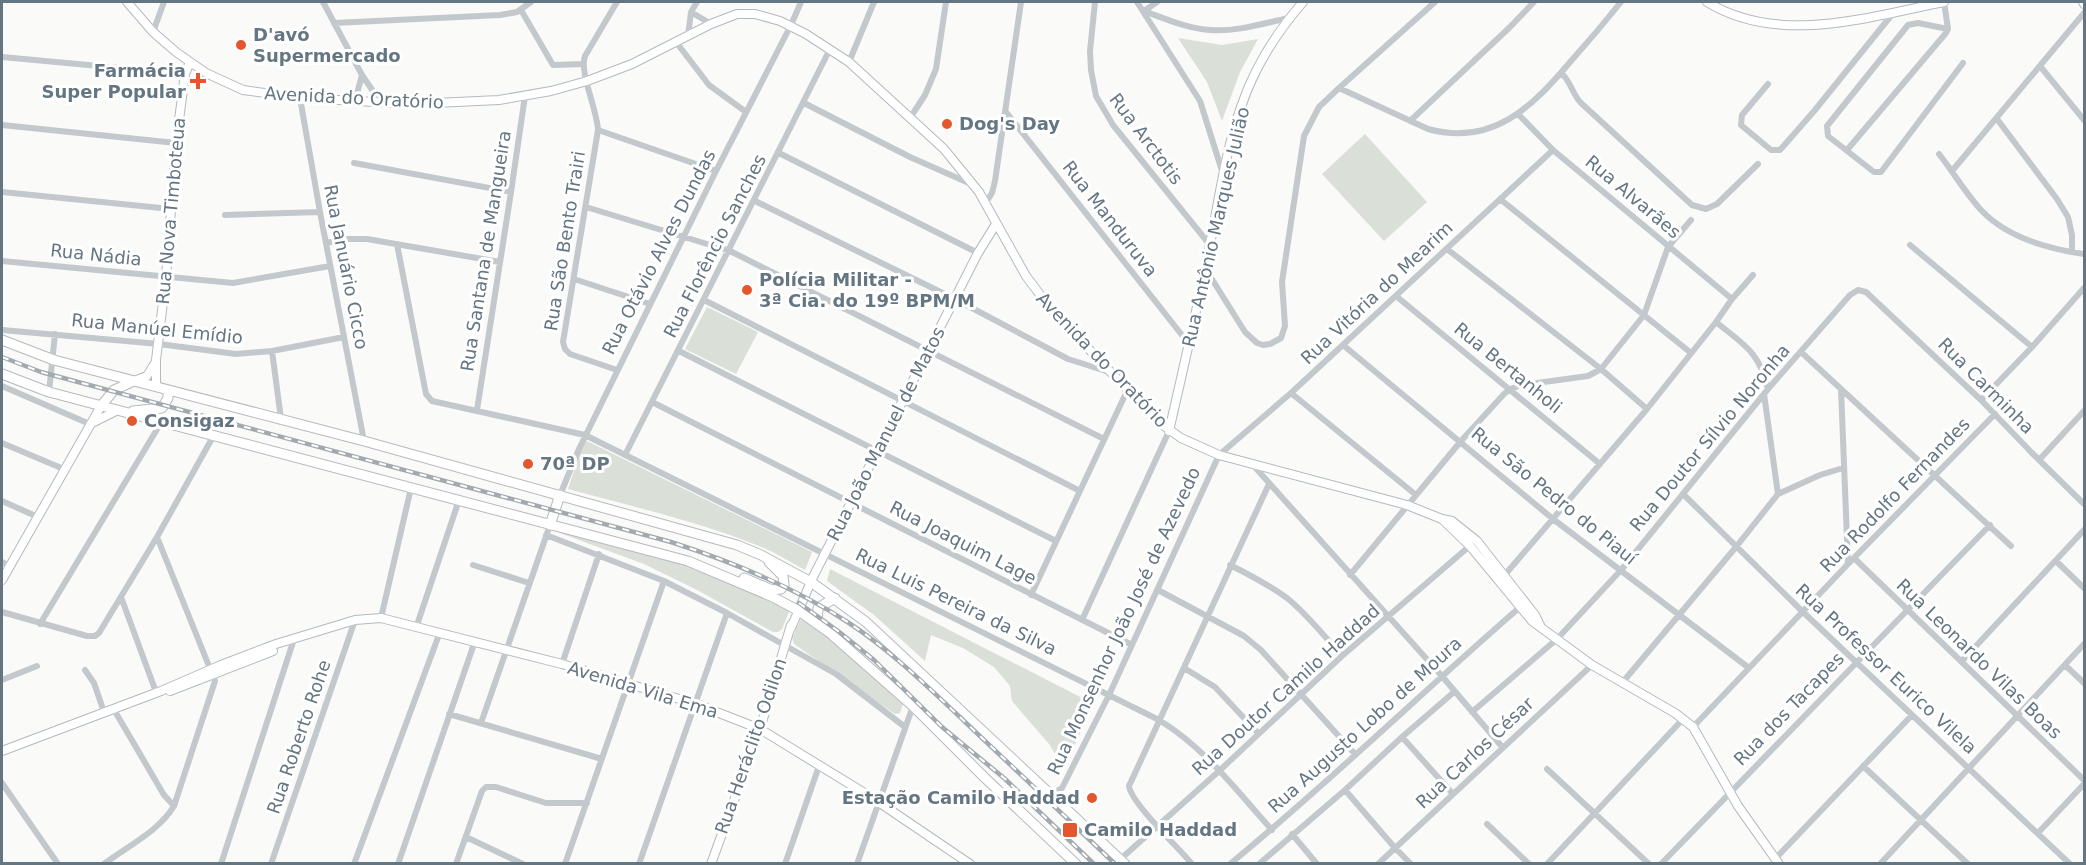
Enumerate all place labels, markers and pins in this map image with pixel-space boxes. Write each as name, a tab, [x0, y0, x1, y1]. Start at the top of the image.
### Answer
place label: D'avó Supermercado	[253, 24, 401, 66]
marker: D'avó Supermercado	[234, 38, 248, 52]
place label: Farmácia Super Popular	[42, 60, 186, 102]
marker: Farmácia Super Popular	[191, 74, 205, 88]
place label: Dog's Day	[959, 113, 1060, 134]
marker: Dog's Day	[940, 117, 954, 131]
place label: Polícia Militar - 3ª Cia. do 19º BPM/M	[759, 269, 975, 311]
marker: Polícia Militar - 3ª Cia. do 19º BPM/M	[740, 283, 754, 297]
place label: Consigaz	[144, 410, 235, 431]
marker: Consigaz	[125, 414, 139, 428]
place label: 70ª DP	[540, 453, 610, 474]
marker: 70ª DP	[521, 457, 535, 471]
place label: Estação Camilo Haddad	[842, 787, 1080, 808]
marker: Estação Camilo Haddad	[1085, 791, 1099, 805]
place label: Camilo Haddad	[1084, 819, 1237, 840]
marker: Camilo Haddad	[1061, 821, 1079, 839]

